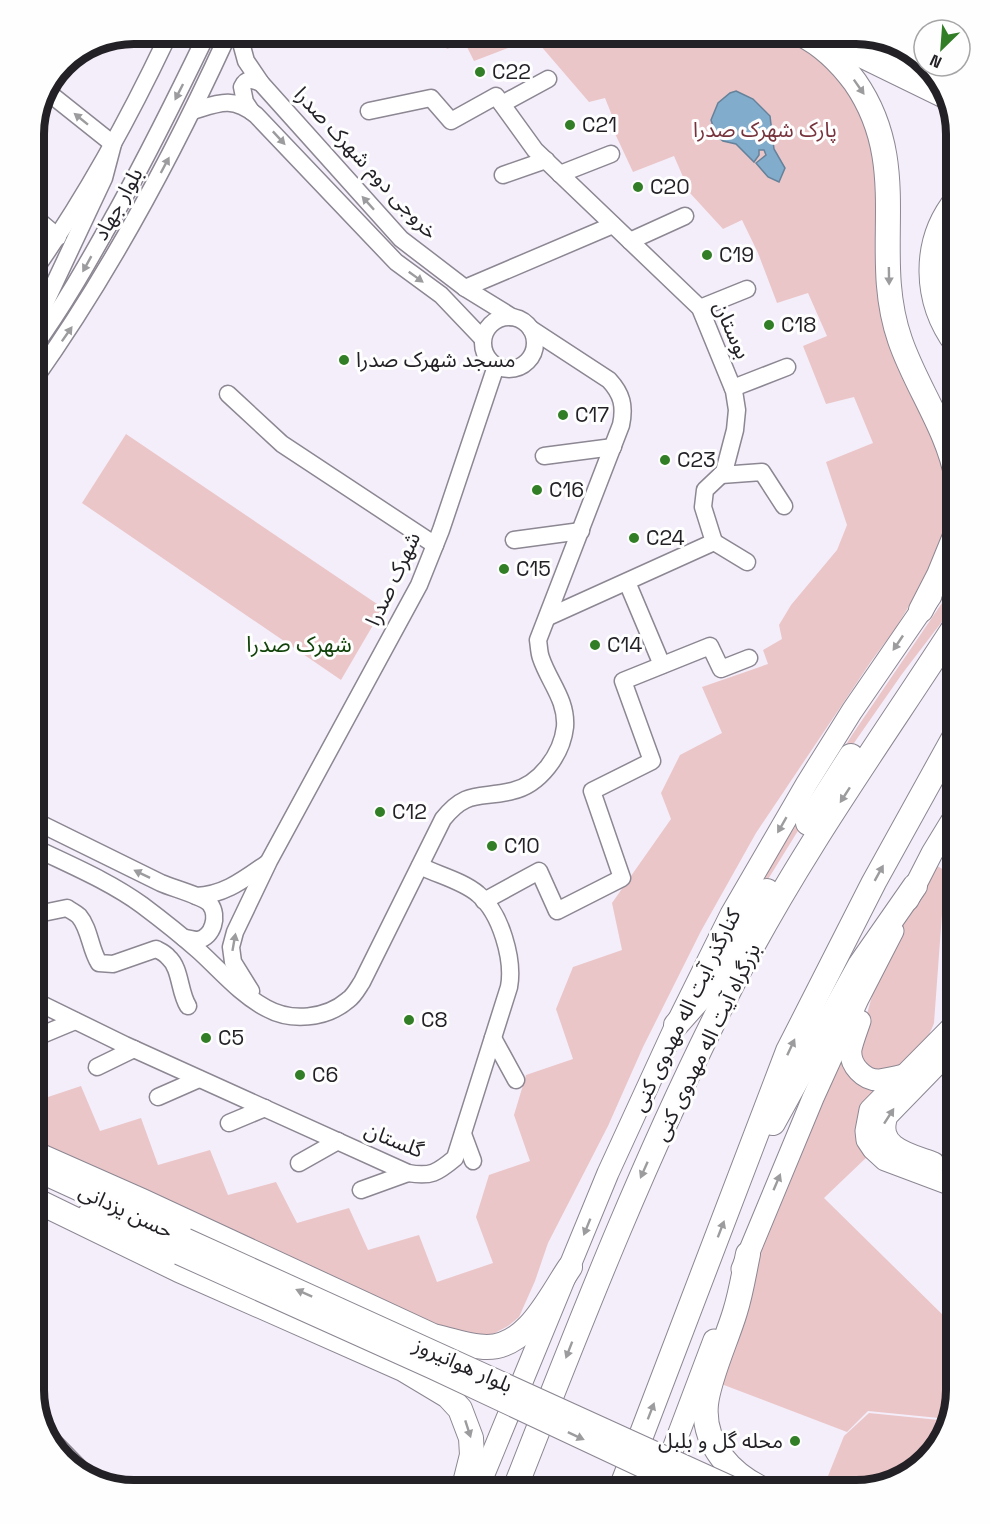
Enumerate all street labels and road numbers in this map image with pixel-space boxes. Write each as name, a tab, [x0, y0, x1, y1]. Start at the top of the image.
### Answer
street label: خروجی دوم شهرک صدرا	[286, 81, 444, 247]
street label: بلوار جهاد	[87, 163, 149, 245]
street label: بوستان	[708, 297, 757, 363]
street label: شهرک صدرا	[359, 527, 426, 630]
street label: کنارگذر آیت اله مهدوی کنی	[625, 904, 747, 1116]
street label: بزرگراه آیت اله مهدوی کنی	[647, 938, 766, 1145]
street label: گلستان	[361, 1116, 428, 1164]
street label: حسن یزدانی	[75, 1177, 178, 1244]
street label: بلوار هوانیروز	[408, 1330, 517, 1398]

